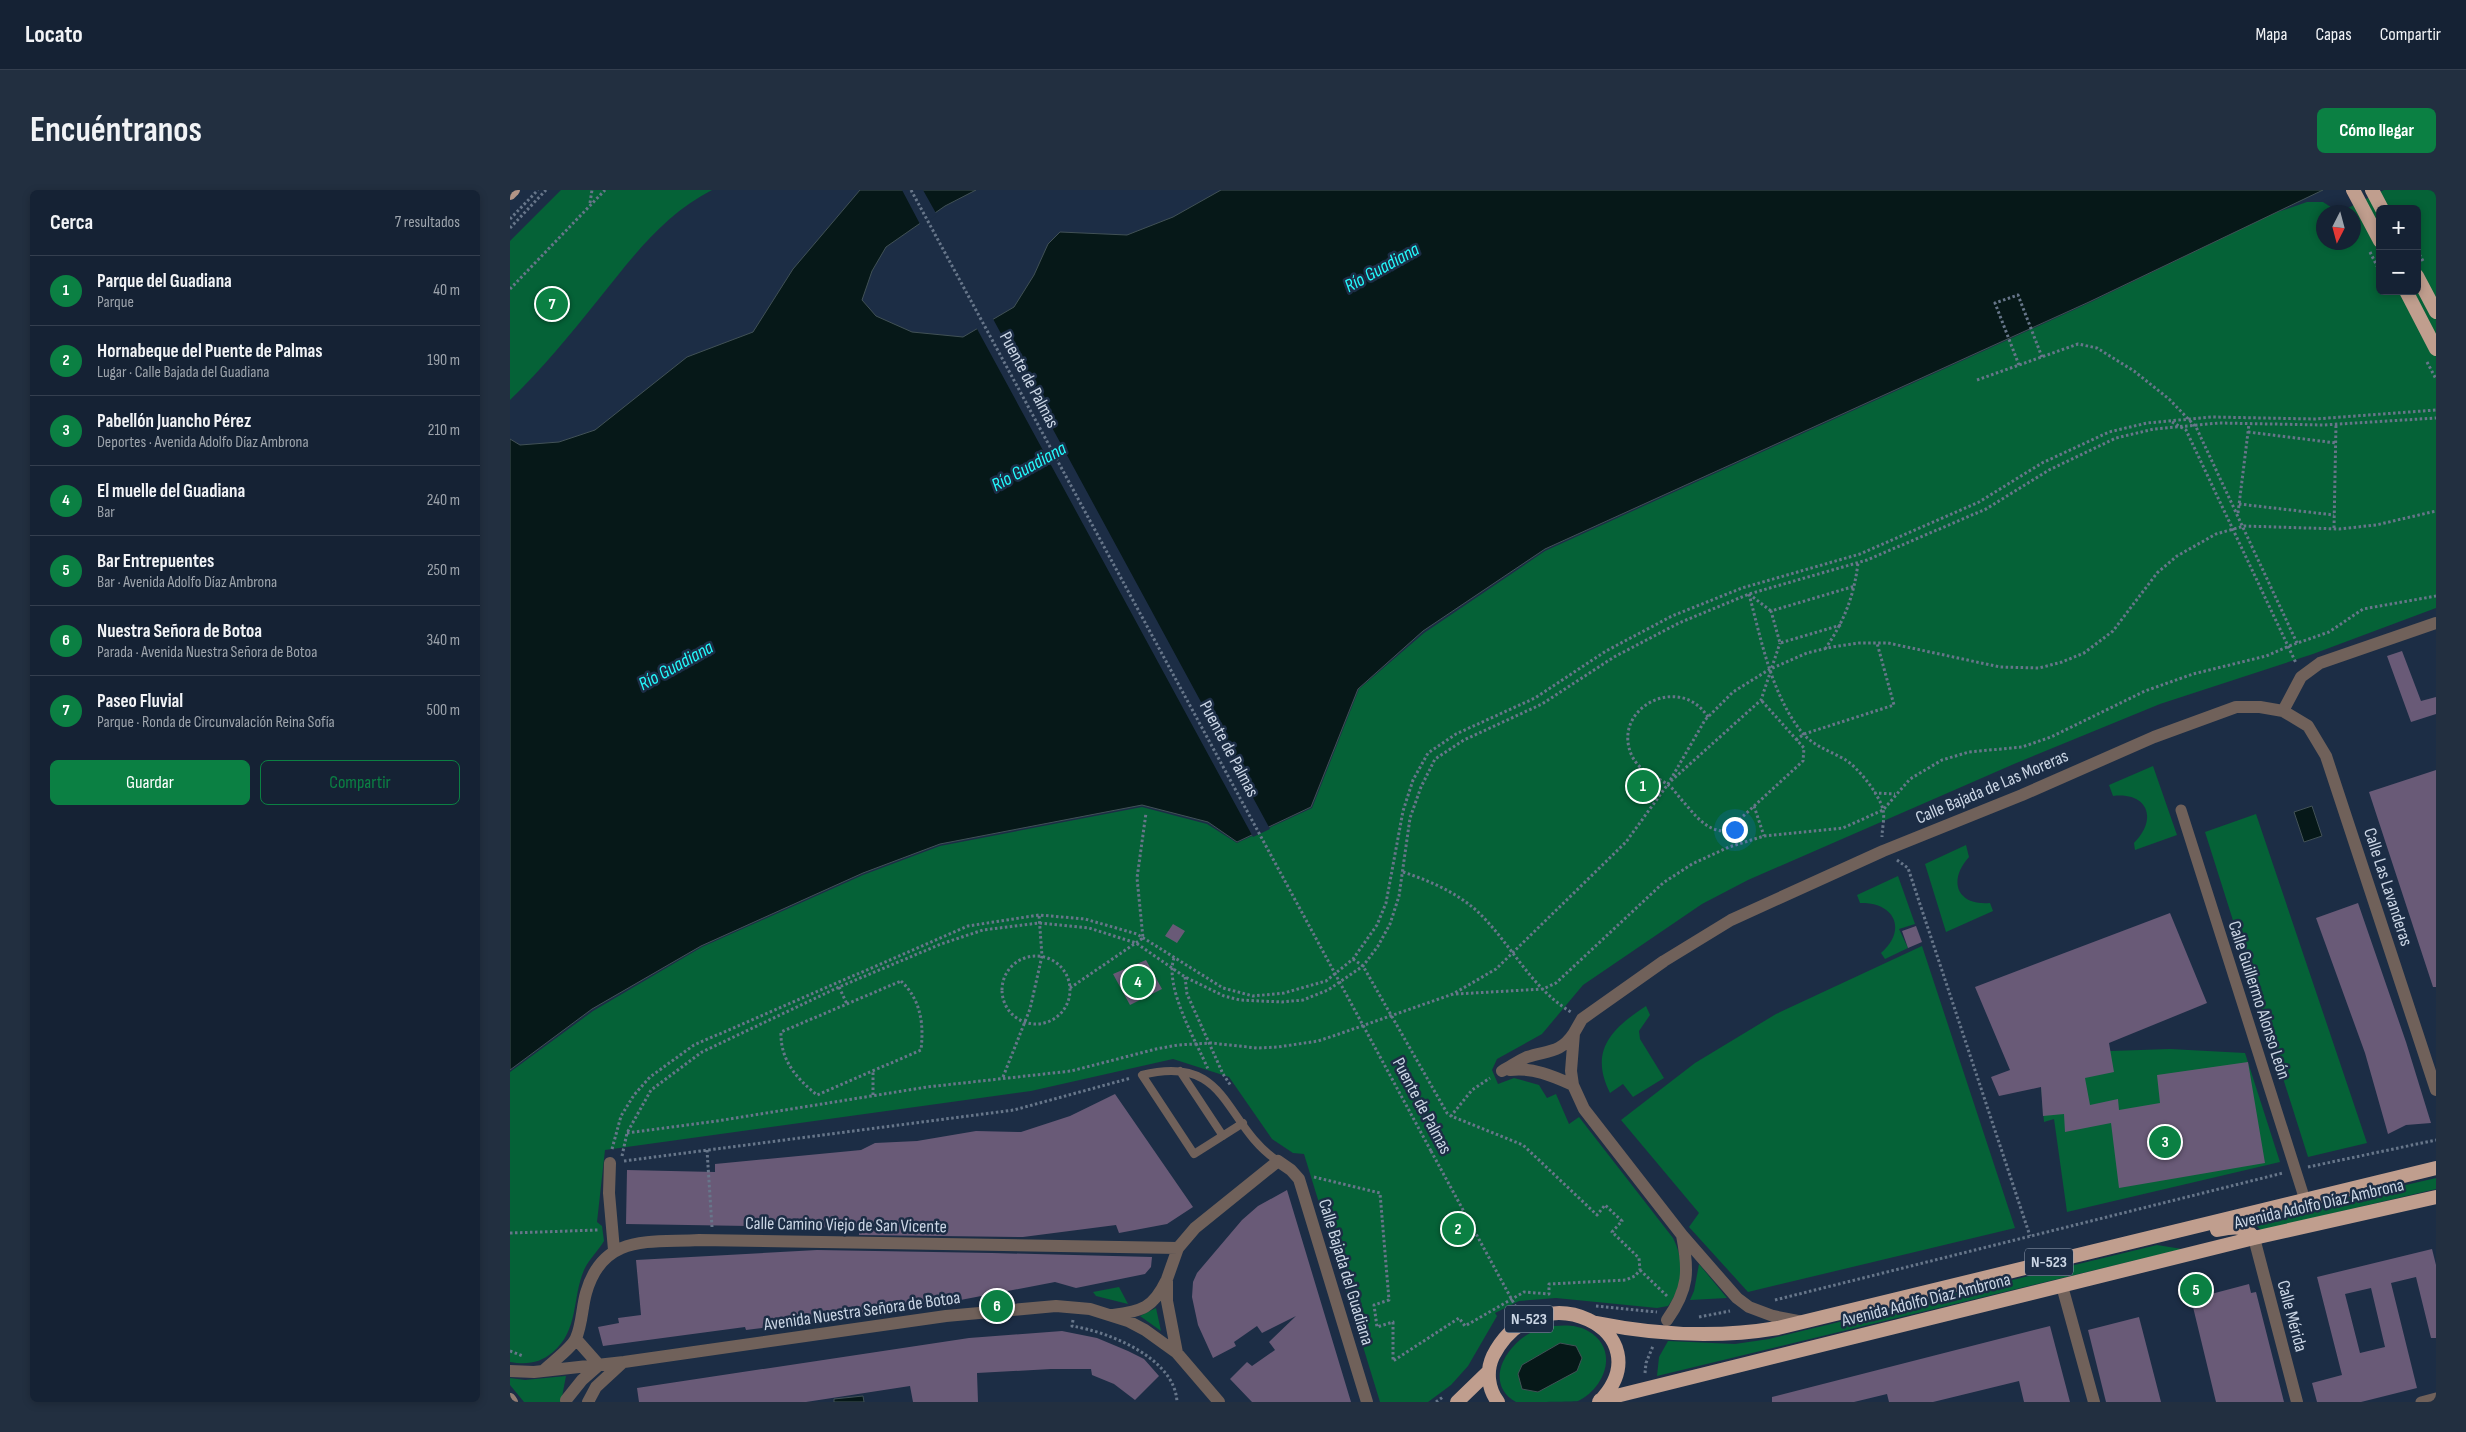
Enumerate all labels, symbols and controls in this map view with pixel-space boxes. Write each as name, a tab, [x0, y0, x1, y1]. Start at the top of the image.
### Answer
text: Locato	[25, 20, 83, 49]
text: Mapa	[2255, 24, 2287, 45]
text: Capas	[2315, 24, 2352, 45]
text: Compartir	[2380, 24, 2441, 45]
button: Cómo llegar	[2317, 108, 2436, 153]
text: Encuéntranos	[30, 109, 202, 152]
north arrow	[2316, 205, 2361, 250]
map controls	[2376, 205, 2421, 295]
button: +	[2376, 205, 2421, 250]
text: Cerca	[50, 210, 93, 235]
text: 7 resultados	[395, 213, 460, 232]
water label: Río Guadiana	[1340, 238, 1424, 298]
button: −	[2376, 250, 2421, 295]
text: Parque del Guadiana	[97, 270, 232, 293]
text: 1	[63, 281, 69, 300]
text: 40 m	[433, 281, 460, 300]
pin: 7	[536, 285, 568, 323]
text: Parque	[97, 293, 134, 312]
street label: Puente de Palmas	[995, 328, 1063, 432]
text: Hornabeque del Puente de Palmas	[97, 340, 323, 363]
text: 2	[62, 351, 70, 370]
text: 190 m	[427, 351, 460, 370]
text: Lugar · Calle Bajada del Guadiana	[97, 363, 269, 382]
text: Pabellón Juancho Pérez	[97, 410, 251, 433]
text: 3	[62, 421, 70, 440]
text: 210 m	[428, 421, 460, 440]
text: Deportes · Avenida Adolfo Díaz Ambrona	[97, 433, 309, 452]
water label: Río Guadiana	[987, 437, 1071, 497]
text: El muelle del Guadiana	[97, 480, 245, 503]
text: 4	[62, 491, 70, 510]
text: 240 m	[427, 491, 460, 510]
text: Bar	[97, 503, 115, 522]
text: Bar Entrepuentes	[97, 550, 214, 573]
text: 5	[62, 561, 70, 580]
text: 250 m	[427, 561, 460, 580]
text: Bar · Avenida Adolfo Díaz Ambrona	[97, 573, 277, 592]
text: Nuestra Señora de Botoa	[97, 620, 262, 643]
text: 6	[62, 631, 70, 650]
text: 340 m	[427, 631, 460, 650]
water label: Río Guadiana	[634, 636, 718, 696]
text: Parada · Avenida Nuestra Señora de Botoa	[97, 643, 317, 662]
text: Paseo Fluvial	[97, 690, 183, 713]
street label: Puente de Palmas	[1195, 697, 1263, 801]
text: 7	[63, 701, 69, 720]
text: 500 m	[426, 701, 460, 720]
text: Parque · Ronda de Circunvalación Reina Sofía	[97, 713, 335, 732]
street label: Calle Bajada de Las Moreras	[1913, 745, 2071, 829]
button: Guardar	[50, 760, 250, 805]
button: Compartir	[260, 760, 460, 805]
pin: 1	[1627, 767, 1659, 805]
your location	[1722, 817, 1748, 843]
street label: Calle Las Lavanderas	[2359, 825, 2417, 949]
street label: Calle Guillermo Alonso León	[2223, 918, 2295, 1082]
pin: 4	[1122, 963, 1154, 1001]
street label: Puente de Palmas	[1388, 1054, 1456, 1158]
pin: 3	[2149, 1123, 2181, 1161]
street label: Avenida Adolfo Díaz Ambrona	[2231, 1174, 2406, 1234]
street label: Calle Bajada del Guadiana	[1314, 1197, 1378, 1348]
pin: 2	[1442, 1210, 1474, 1248]
street label: Calle Camino Viejo de San Vicente	[745, 1213, 947, 1237]
road number: N-523	[2025, 1248, 2073, 1276]
street label: Avenida Adolfo Díaz Ambrona	[1838, 1269, 2013, 1331]
pin: 5	[2180, 1271, 2212, 1309]
street label: Calle Mérida	[2272, 1278, 2312, 1354]
street label: Avenida Nuestra Señora de Botoa	[761, 1287, 962, 1335]
pin: 6	[981, 1287, 1013, 1325]
road number: N-523	[1505, 1306, 1553, 1332]

